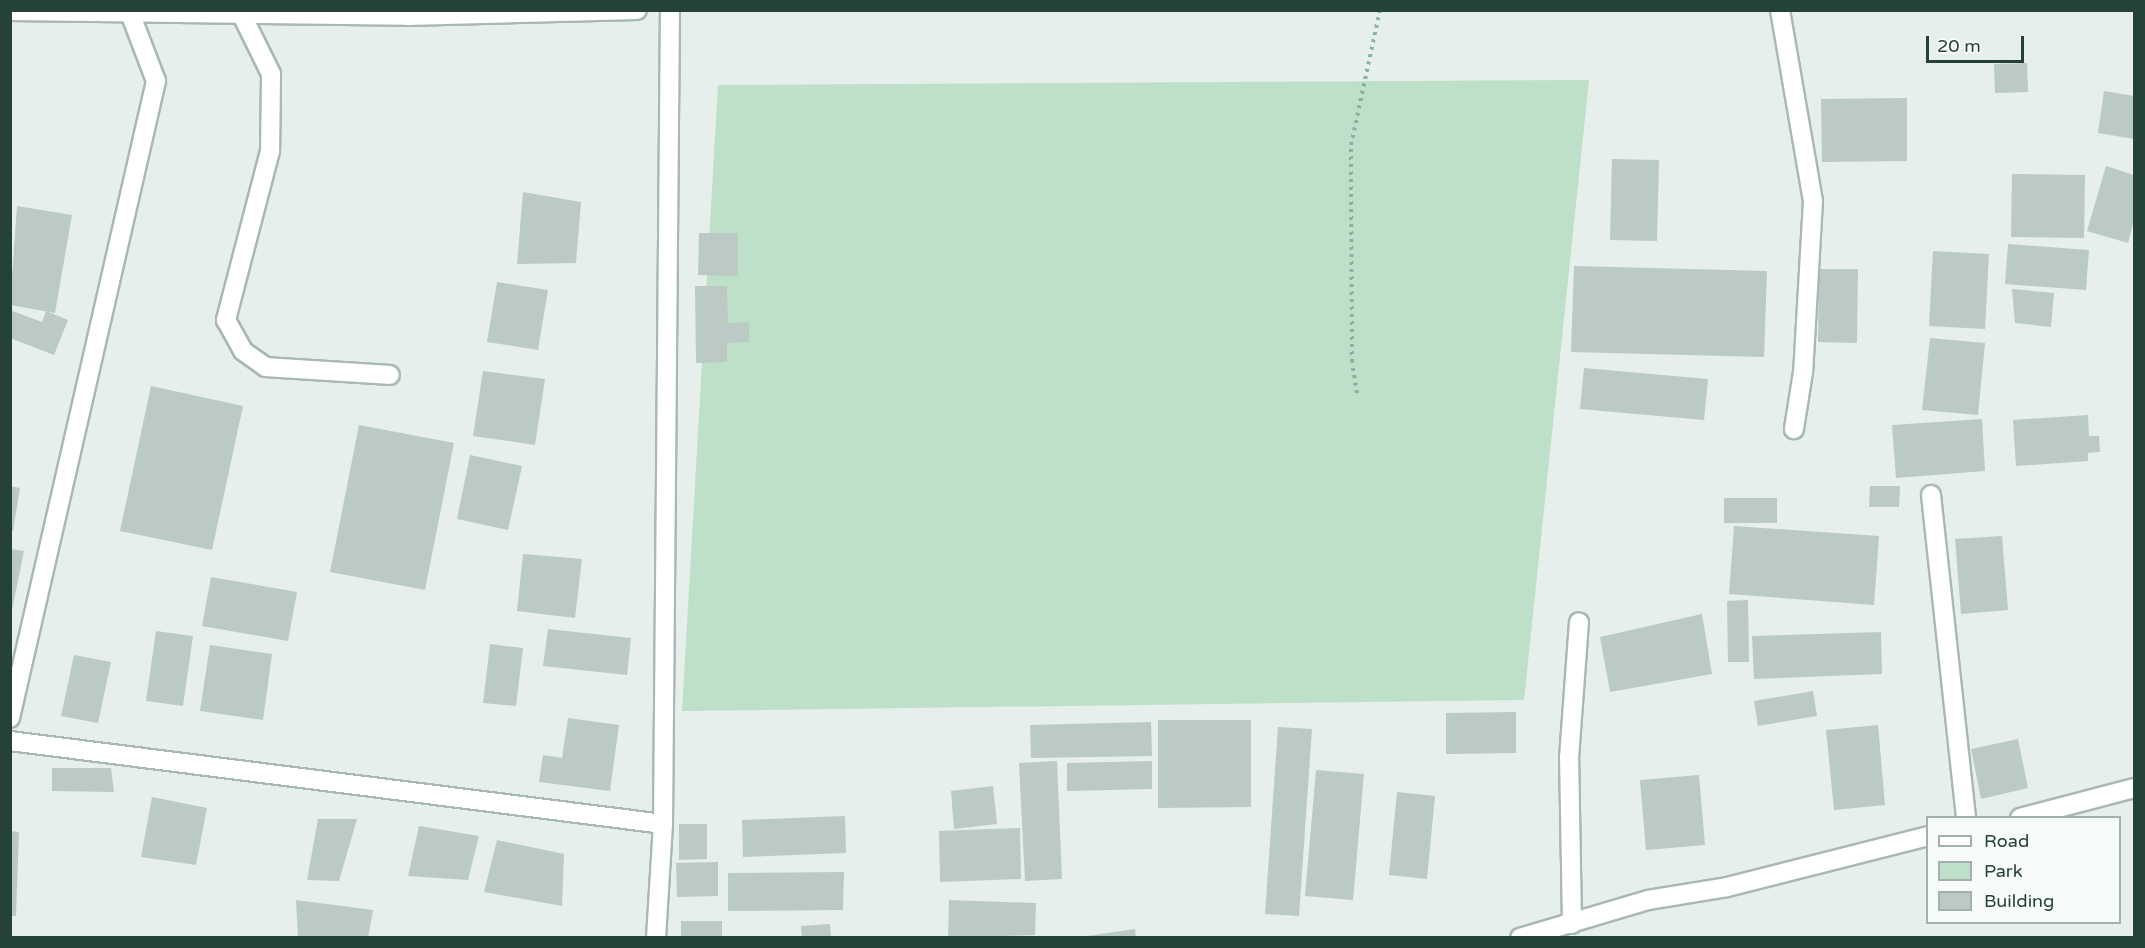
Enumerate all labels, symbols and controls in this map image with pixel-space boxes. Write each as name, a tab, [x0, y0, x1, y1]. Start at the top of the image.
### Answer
scale bar	[1929, 24, 2026, 62]
text: 20 m	[1937, 35, 1981, 57]
legend	[1926, 816, 2121, 924]
text: Road	[1984, 830, 2029, 852]
text: Park	[1984, 860, 2022, 882]
text: Building	[1984, 890, 2054, 912]

